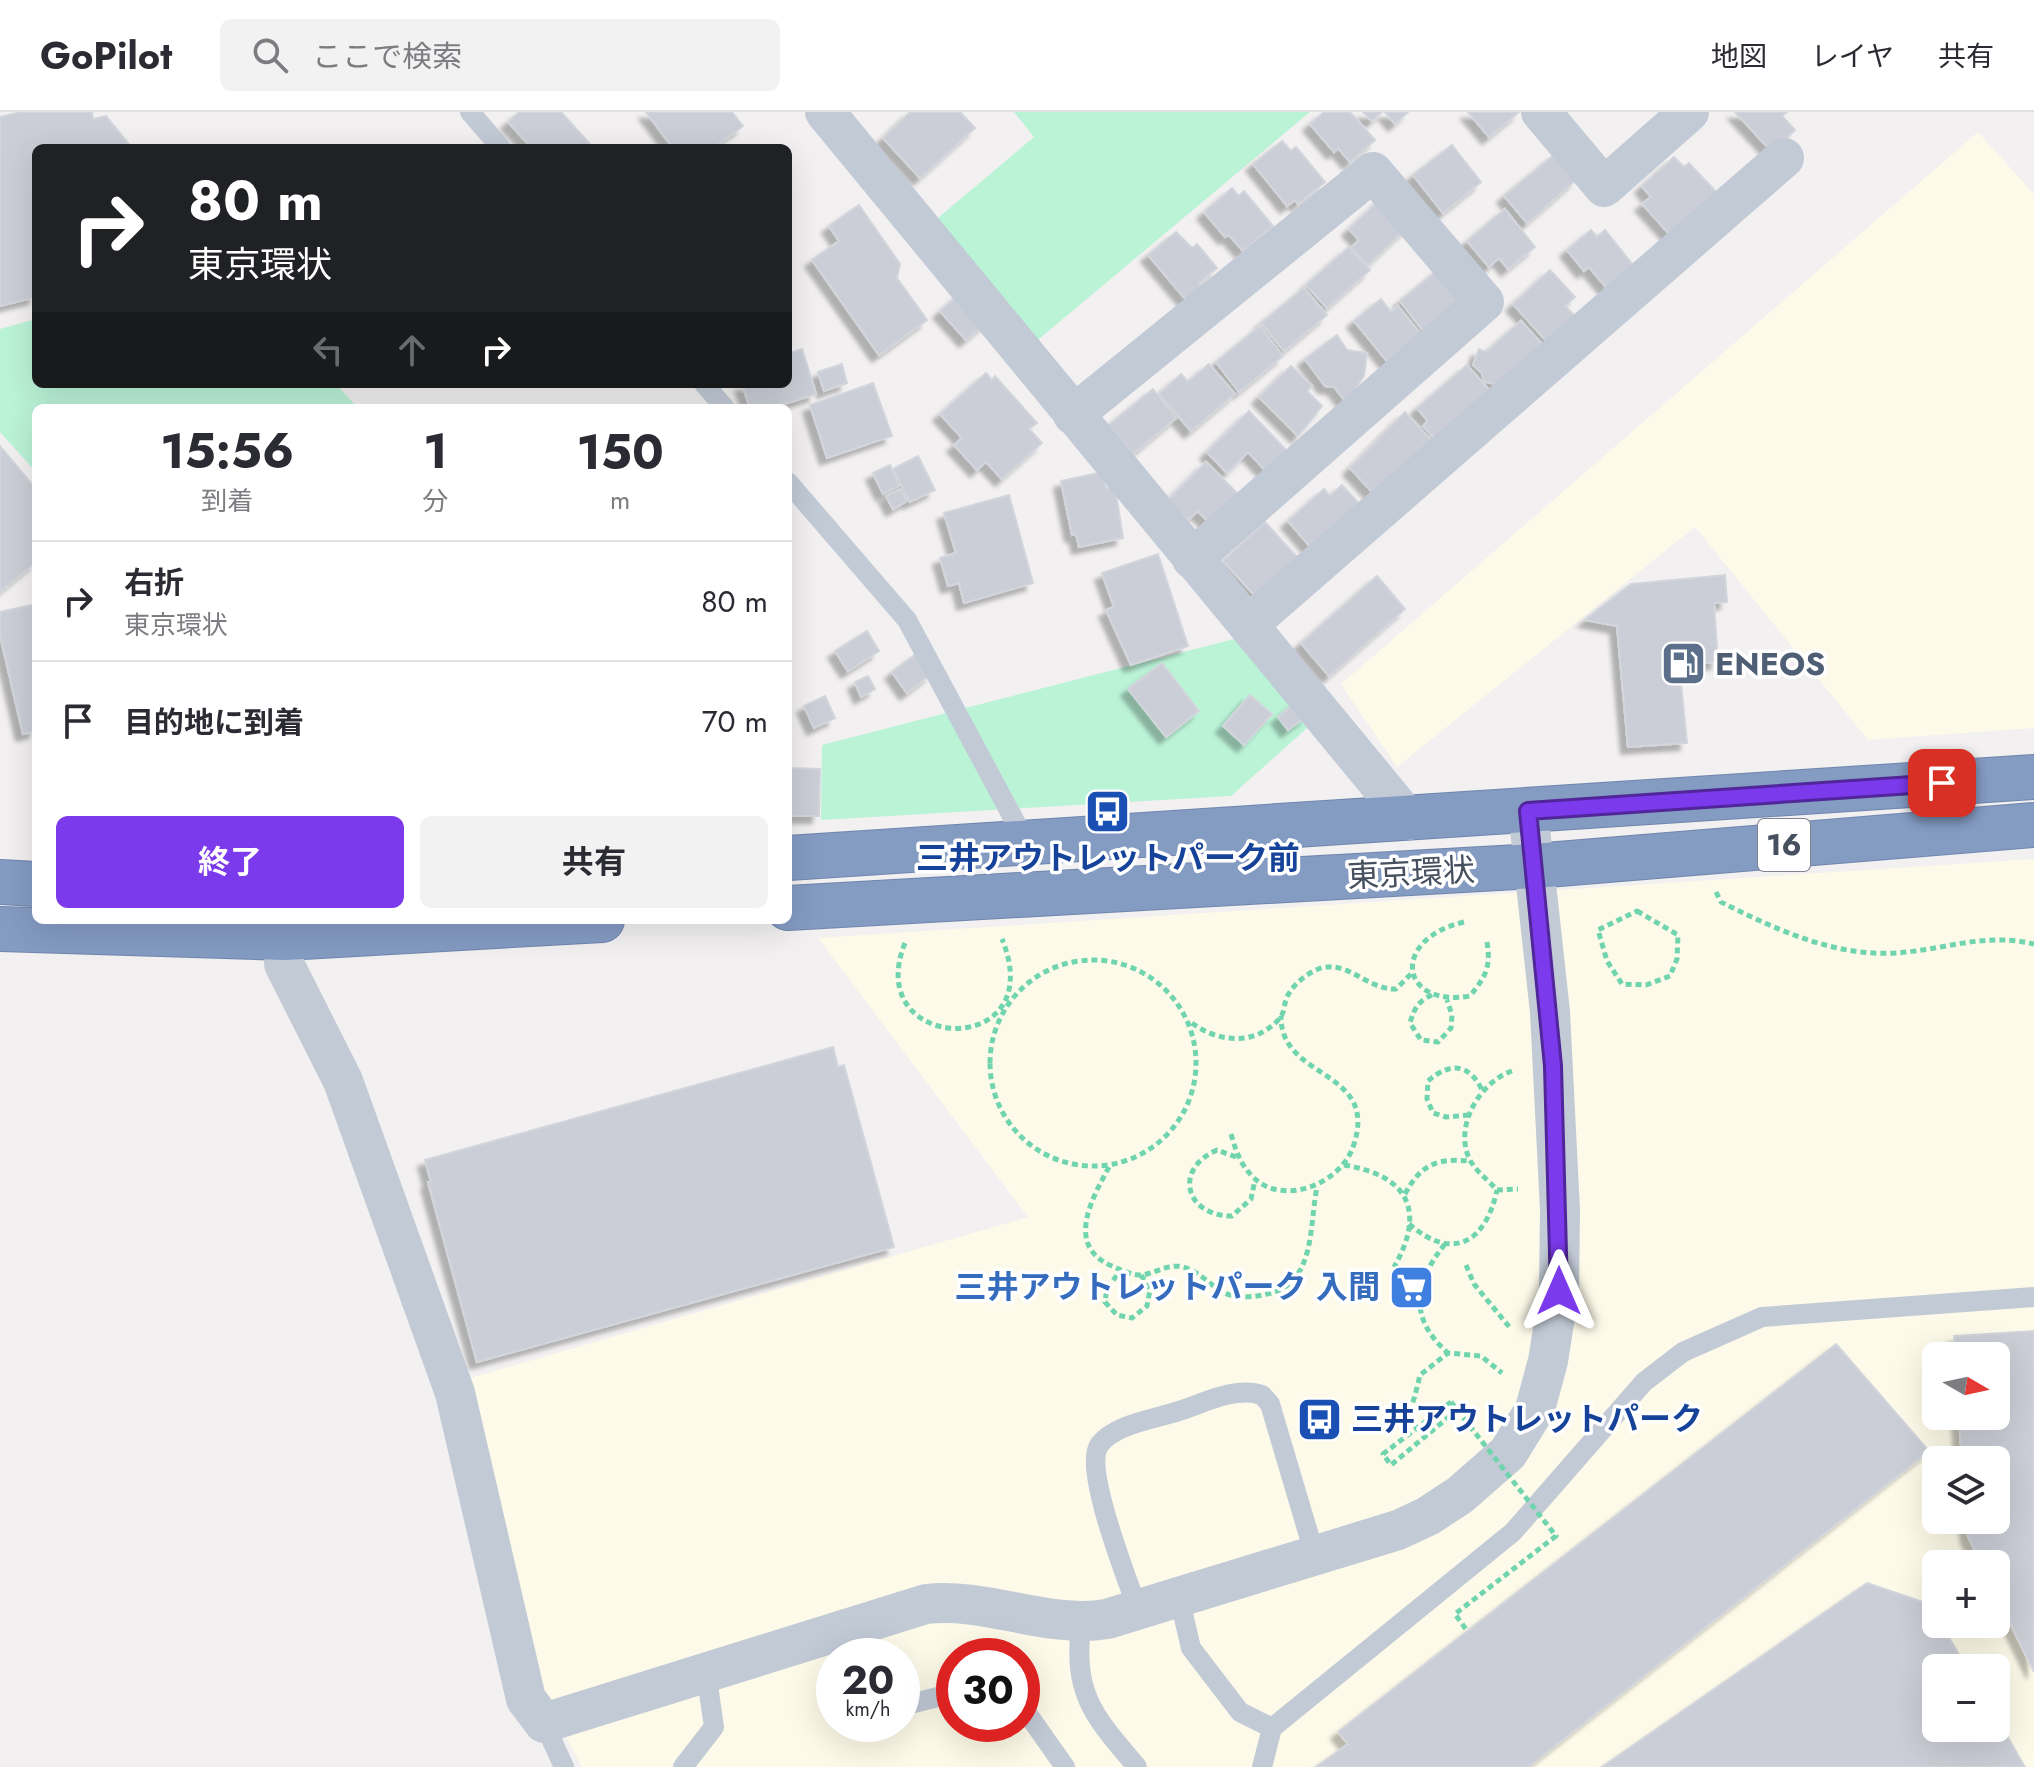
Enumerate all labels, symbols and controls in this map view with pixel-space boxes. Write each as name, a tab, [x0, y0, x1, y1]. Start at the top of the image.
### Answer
search box	[220, 19, 780, 91]
text: GoPilot	[40, 28, 172, 83]
icon: search	[248, 33, 292, 77]
text: ここで検索	[312, 35, 462, 78]
text: 地図	[1711, 36, 1767, 77]
text: レイヤ	[1811, 36, 1894, 77]
text: 共有	[1938, 36, 1994, 77]
text: 80 m	[188, 160, 323, 241]
icon: right	[56, 176, 160, 280]
text: 東京環状	[188, 238, 332, 290]
icon: left	[306, 328, 350, 372]
icon: ahead	[390, 328, 434, 372]
icon: right	[474, 328, 518, 372]
text: 15:56	[160, 417, 294, 486]
text: 1	[423, 417, 448, 486]
text: 150	[577, 418, 664, 487]
text: m	[610, 481, 630, 519]
text: 到着	[201, 482, 253, 520]
text: 分	[422, 482, 448, 520]
text: 右折	[124, 561, 184, 604]
icon: right	[56, 579, 100, 623]
text: 80 m	[701, 580, 768, 623]
text: 東京環状	[124, 606, 228, 644]
fuel station icon: ENEOS	[1660, 640, 1708, 688]
place label: ENEOS	[1715, 641, 1825, 687]
icon: arrive	[56, 699, 100, 743]
text: 70 m	[702, 700, 768, 743]
text: 目的地に到着	[124, 701, 304, 744]
pin	[1908, 749, 1976, 817]
icon: arrive	[1920, 761, 1964, 805]
bus stop icon: 三井アウトレットパーク前	[1084, 787, 1132, 835]
button: 終了	[56, 816, 404, 908]
button: 共有	[420, 816, 768, 908]
road number: 16	[1758, 819, 1810, 871]
place label: 三井アウトレットパーク前	[916, 835, 1300, 881]
street label: 東京環状	[1346, 847, 1476, 899]
position arrow	[1517, 1249, 1601, 1333]
supermarket icon: 三井アウトレットパーク 入間	[1387, 1263, 1435, 1311]
place label: 三井アウトレットパーク 入間	[954, 1264, 1380, 1310]
north arrow	[1922, 1342, 2010, 1430]
map controls	[1922, 1342, 2010, 1742]
bus stop icon: 三井アウトレットパーク	[1296, 1395, 1344, 1443]
place label: 三井アウトレットパーク	[1351, 1396, 1703, 1442]
button: layers	[1922, 1446, 2010, 1534]
button: +	[1922, 1550, 2010, 1638]
speed limit sign: 30	[936, 1638, 1040, 1742]
text: 20	[842, 1651, 894, 1709]
button: −	[1922, 1654, 2010, 1742]
text: km/h	[845, 1695, 891, 1724]

